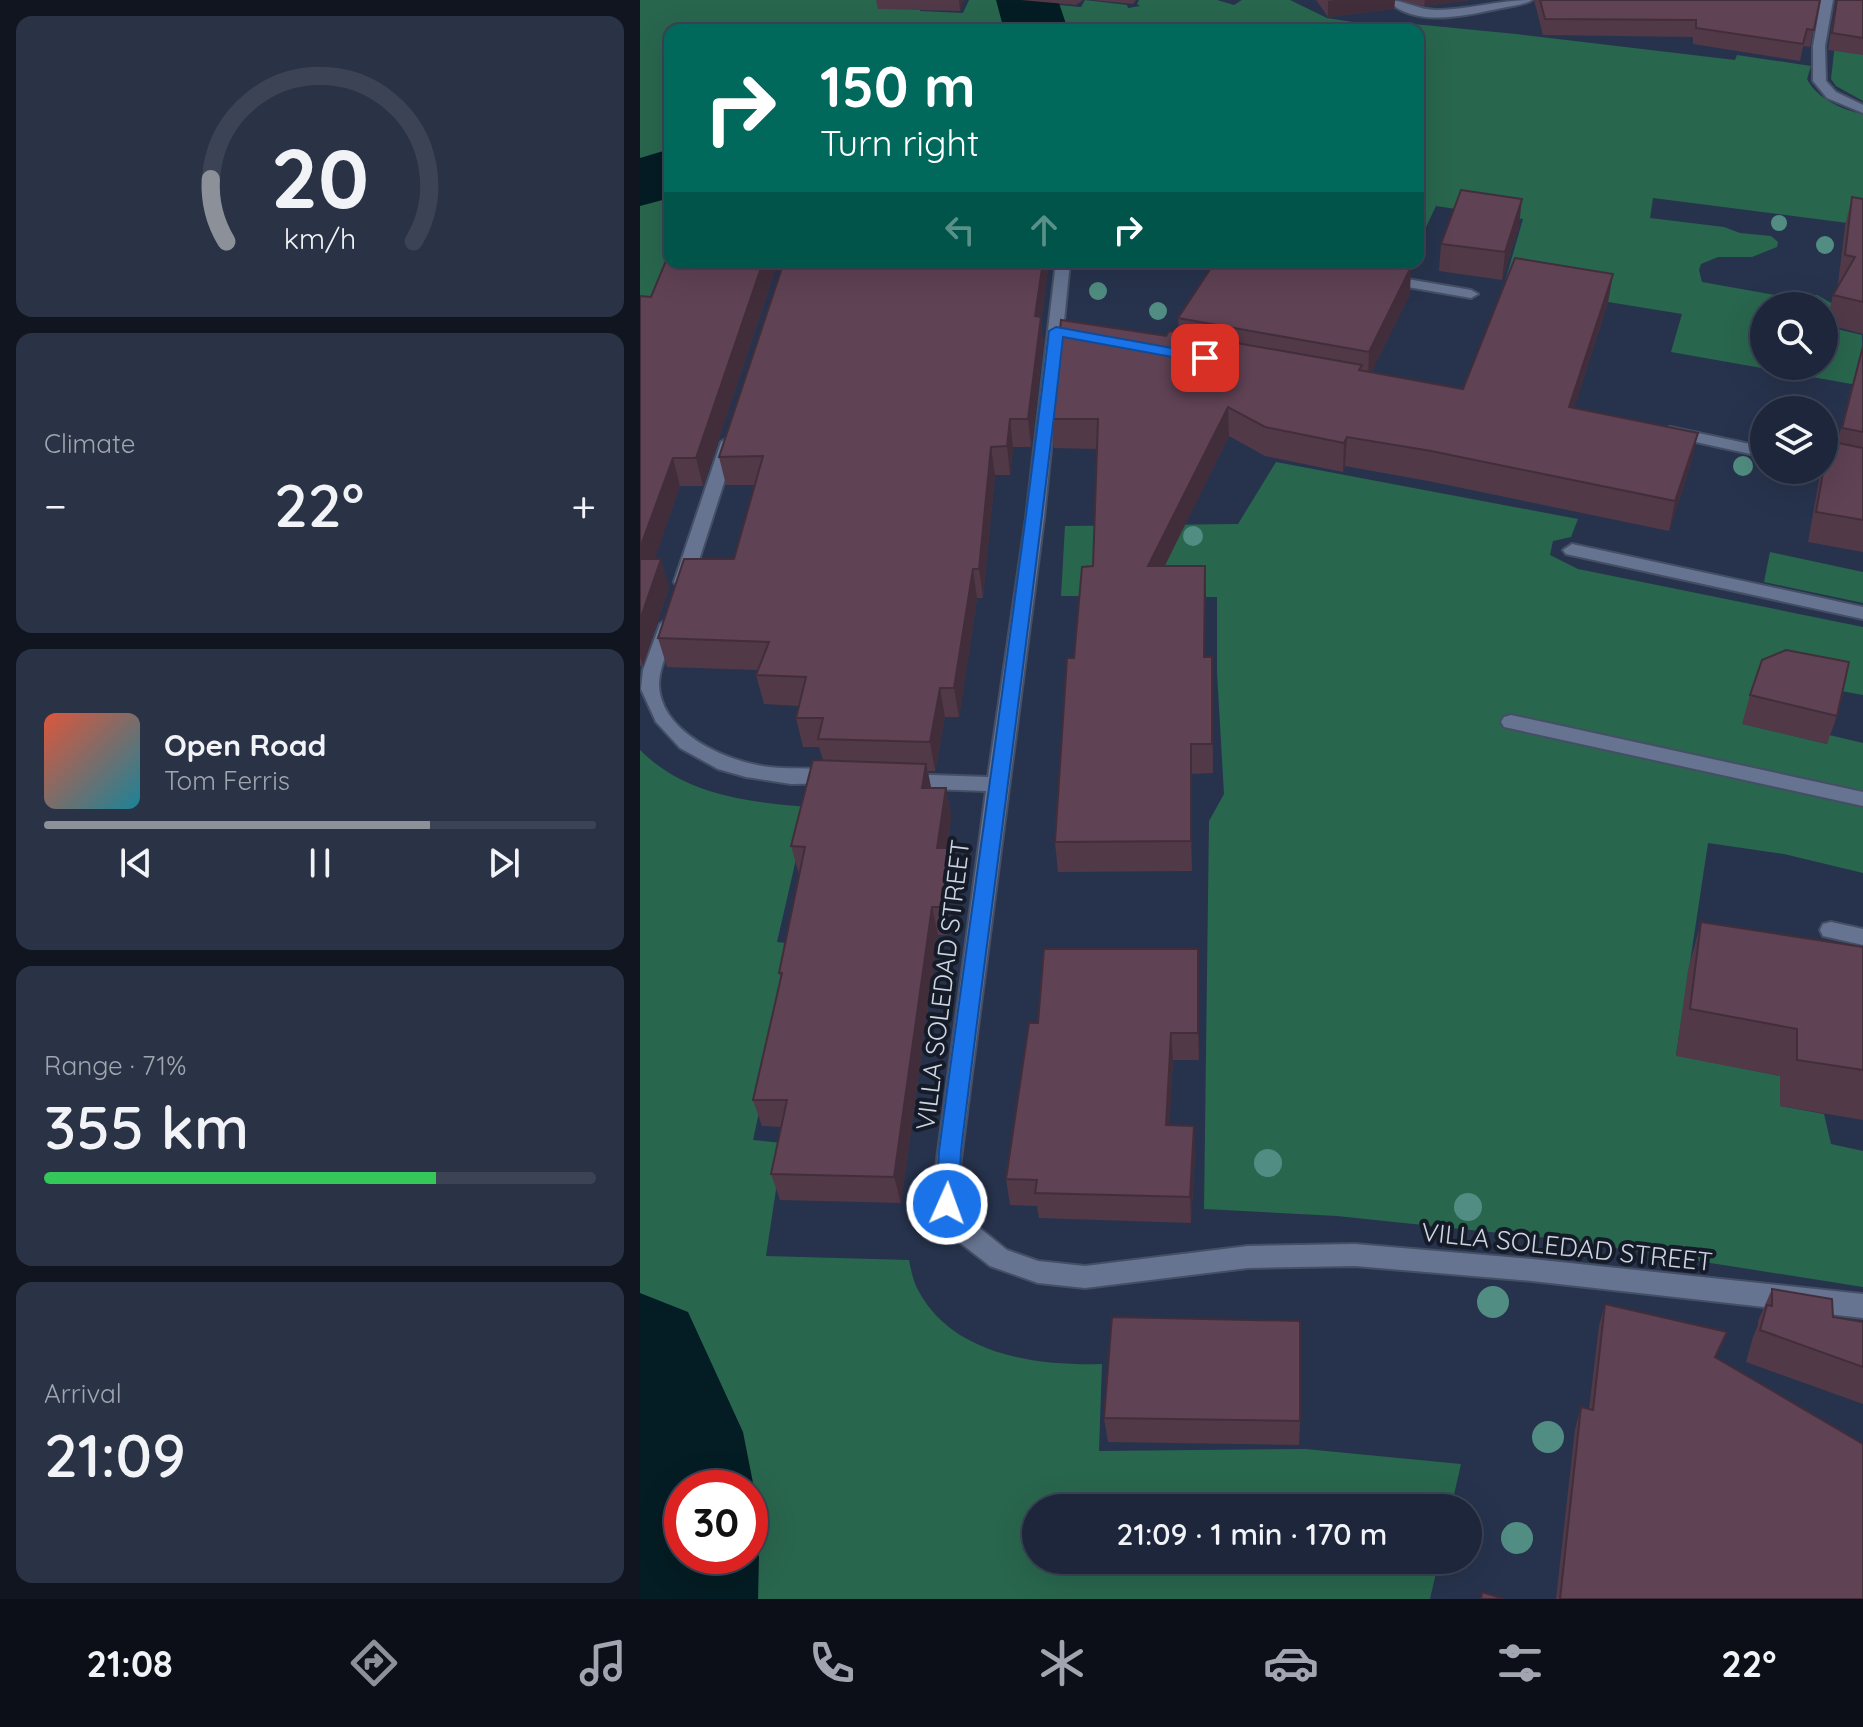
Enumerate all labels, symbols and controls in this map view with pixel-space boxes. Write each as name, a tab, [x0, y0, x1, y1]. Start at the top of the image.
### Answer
text: 150 m	[820, 51, 976, 121]
icon: right	[688, 56, 792, 160]
text: Turn right	[820, 120, 979, 165]
text: 20	[271, 125, 369, 229]
icon: left	[938, 208, 982, 252]
icon: ahead	[1022, 208, 1066, 252]
icon: right	[1106, 208, 1150, 252]
text: km/h	[284, 220, 356, 256]
map controls	[1750, 292, 1838, 484]
button: search	[1750, 292, 1838, 380]
pin	[1171, 324, 1239, 392]
icon: arrive	[1183, 336, 1227, 380]
button: layers	[1750, 396, 1838, 484]
text: Climate	[44, 427, 135, 460]
text: 22°	[274, 467, 364, 542]
text: −	[44, 478, 67, 533]
text: +	[571, 478, 596, 533]
text: Open Road	[164, 726, 326, 764]
text: Tom Ferris	[164, 764, 290, 797]
street label: VILLA SOLEDAD STREET	[908, 838, 977, 1132]
icon: previous	[114, 841, 158, 885]
icon: pause	[298, 841, 342, 885]
icon: next	[482, 841, 526, 885]
text: Range · 71%	[44, 1049, 186, 1082]
text: 355 km	[44, 1089, 249, 1164]
position arrow	[905, 1162, 989, 1246]
street label: VILLA SOLEDAD STREET	[1420, 1215, 1714, 1278]
text: Arrival	[44, 1377, 122, 1410]
text: 21:09	[44, 1417, 186, 1492]
speed limit sign: 30	[664, 1470, 768, 1574]
text: 21:09 · 1 min · 170 m	[1117, 1515, 1387, 1553]
icon: directions	[346, 1635, 402, 1691]
icon: music	[575, 1635, 631, 1691]
icon: phone	[804, 1635, 860, 1691]
icon: climate	[1034, 1635, 1090, 1691]
icon: car	[1263, 1635, 1319, 1691]
icon: filters	[1492, 1635, 1548, 1691]
text: 21:08	[87, 1641, 173, 1686]
text: 22°	[1721, 1641, 1776, 1686]

